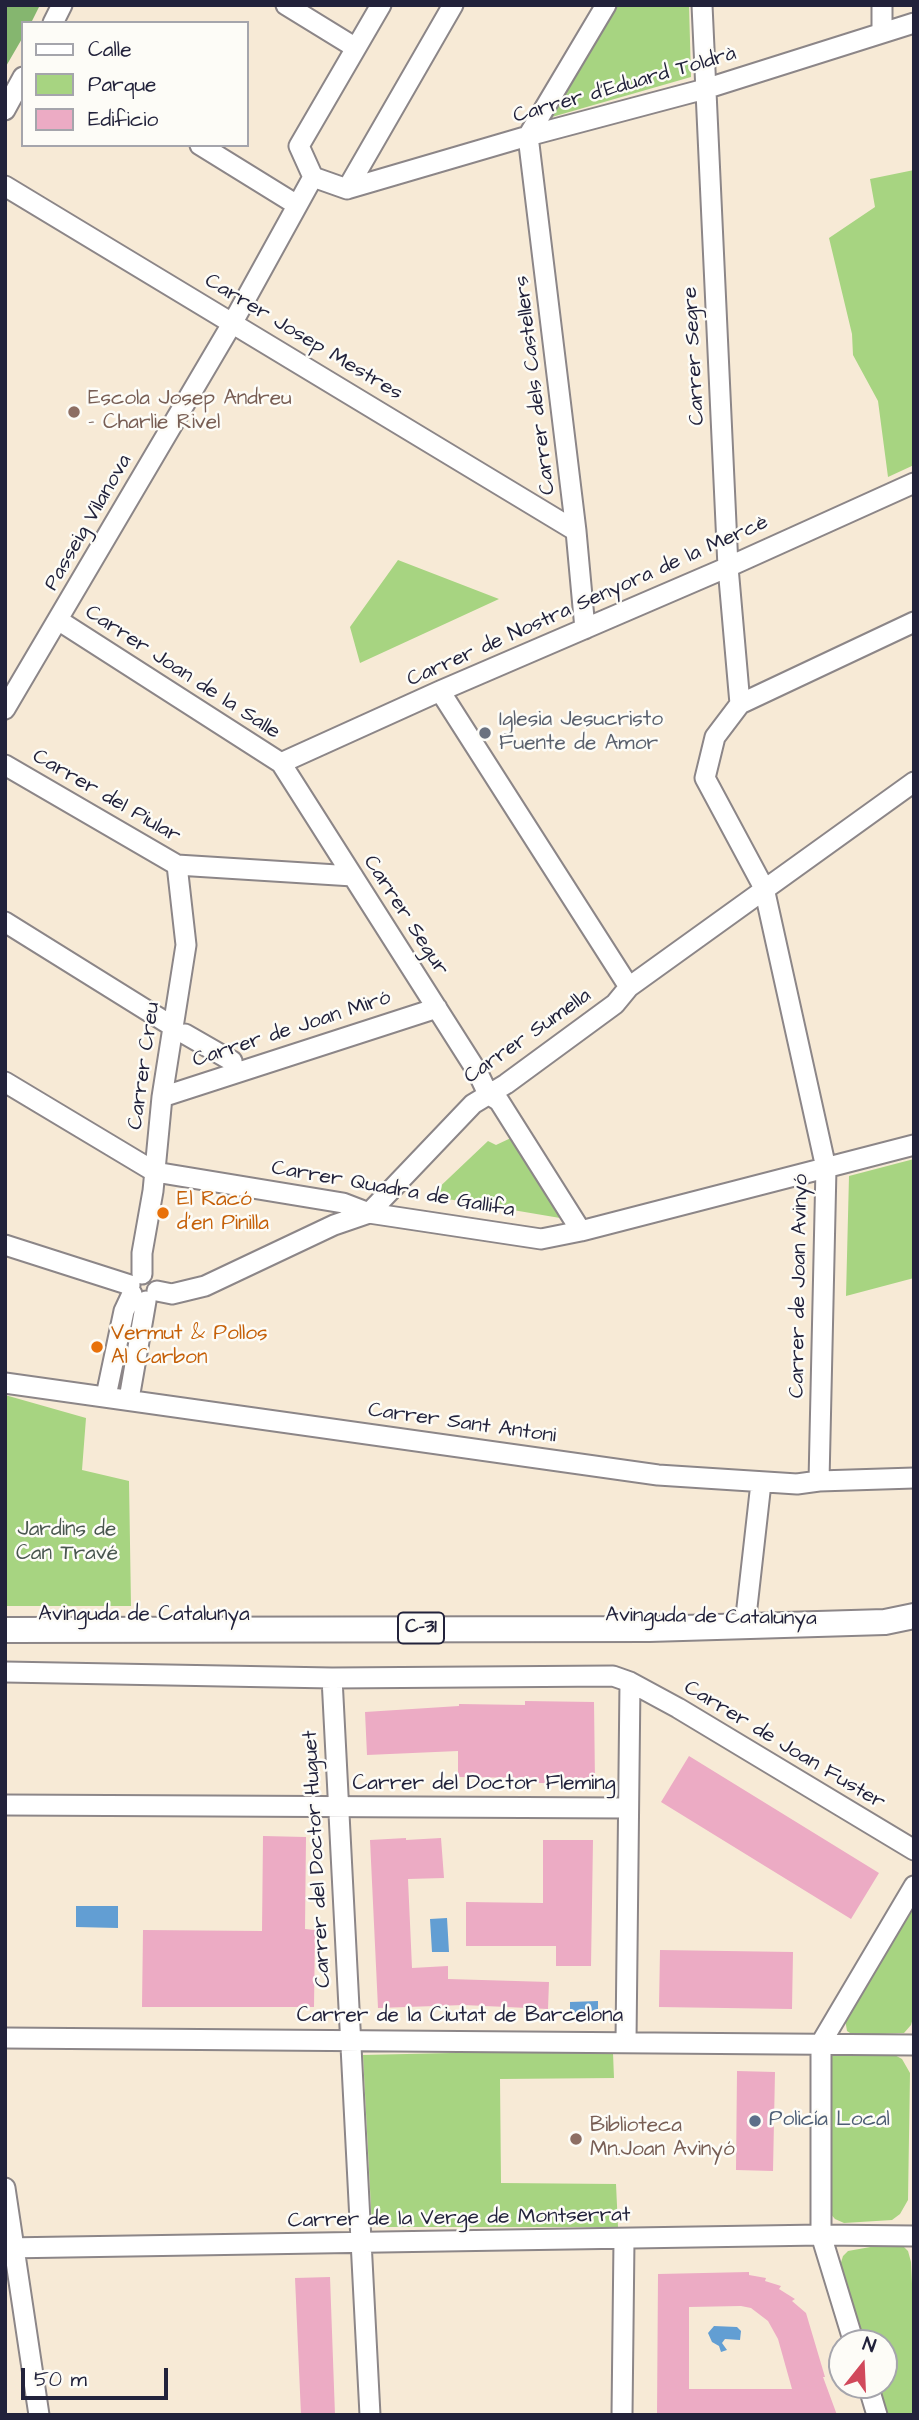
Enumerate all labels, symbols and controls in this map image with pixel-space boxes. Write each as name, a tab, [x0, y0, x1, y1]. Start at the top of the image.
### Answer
legend	[21, 21, 248, 147]
text: Calle	[88, 35, 132, 64]
street label: Carrer d'Eduard Toldrà	[511, 42, 739, 130]
text: Parque	[88, 70, 156, 99]
text: Edificio	[88, 105, 158, 134]
street label: Carrer Josep Mestres	[200, 269, 406, 407]
street label: Carrer dels Castellers	[510, 274, 562, 496]
street label: Carrer Segre	[679, 286, 711, 426]
place label: Escola Josep Andreu - Charlie Rivel	[88, 387, 292, 437]
marker: Escola Josep Andreu - Charlie Rivel	[66, 404, 82, 420]
street label: Passeig Vilanova	[40, 450, 138, 596]
street label: Carrer de Nostra Senyora de la Mercè	[404, 511, 772, 693]
street label: Carrer Joan de la Salle	[80, 600, 284, 746]
place label: Iglesia Jesucristo Fuente de Amor	[499, 708, 663, 758]
marker: Iglesia Jesucristo Fuente de Amor	[477, 725, 493, 741]
street label: Carrer del Piular	[28, 744, 184, 850]
street label: Carrer Segur	[357, 851, 453, 981]
street label: Carrer Sumella	[460, 984, 596, 1090]
street label: Carrer de Joan Miró	[190, 986, 394, 1074]
street label: Carrer Creu	[124, 1001, 166, 1131]
street label: Carrer Quadra de Gallifa	[269, 1156, 517, 1224]
street label: Carrer de Joan Avinyó	[785, 1174, 815, 1398]
place label: El Racó d'en Pinilla	[177, 1188, 269, 1238]
marker: El Racó d'en Pinilla	[155, 1205, 171, 1221]
place label: Vermut & Pollos Al Carbon	[111, 1322, 268, 1372]
marker: Vermut & Pollos Al Carbon	[89, 1339, 105, 1355]
street label: Carrer Sant Antoni	[366, 1398, 558, 1450]
park label: Jardins de Can Travé	[16, 1518, 118, 1568]
street label: Avinguda de Catalunya	[38, 1603, 250, 1629]
street label: Avinguda de Catalunya	[605, 1604, 817, 1632]
road number: C-31	[398, 1612, 444, 1644]
street label: Carrer de Joan Fuster	[679, 1676, 889, 1816]
street label: Carrer del Doctor Huguet	[299, 1730, 337, 1988]
street label: Carrer del Doctor Fleming	[353, 1772, 615, 1798]
street label: Carrer de la Ciutat de Barcelona	[297, 2004, 623, 2030]
place label: Policía Local	[769, 2108, 890, 2134]
marker: Policía Local	[747, 2113, 763, 2129]
place label: Biblioteca Mn.Joan Avinyó	[590, 2114, 735, 2164]
marker: Biblioteca Mn.Joan Avinyó	[568, 2131, 584, 2147]
street label: Carrer de la Verge de Montserrat	[287, 2203, 631, 2235]
north arrow	[828, 2329, 898, 2399]
text: N	[859, 2331, 879, 2360]
scale bar	[24, 2354, 172, 2398]
text: 50 m	[34, 2365, 87, 2394]

